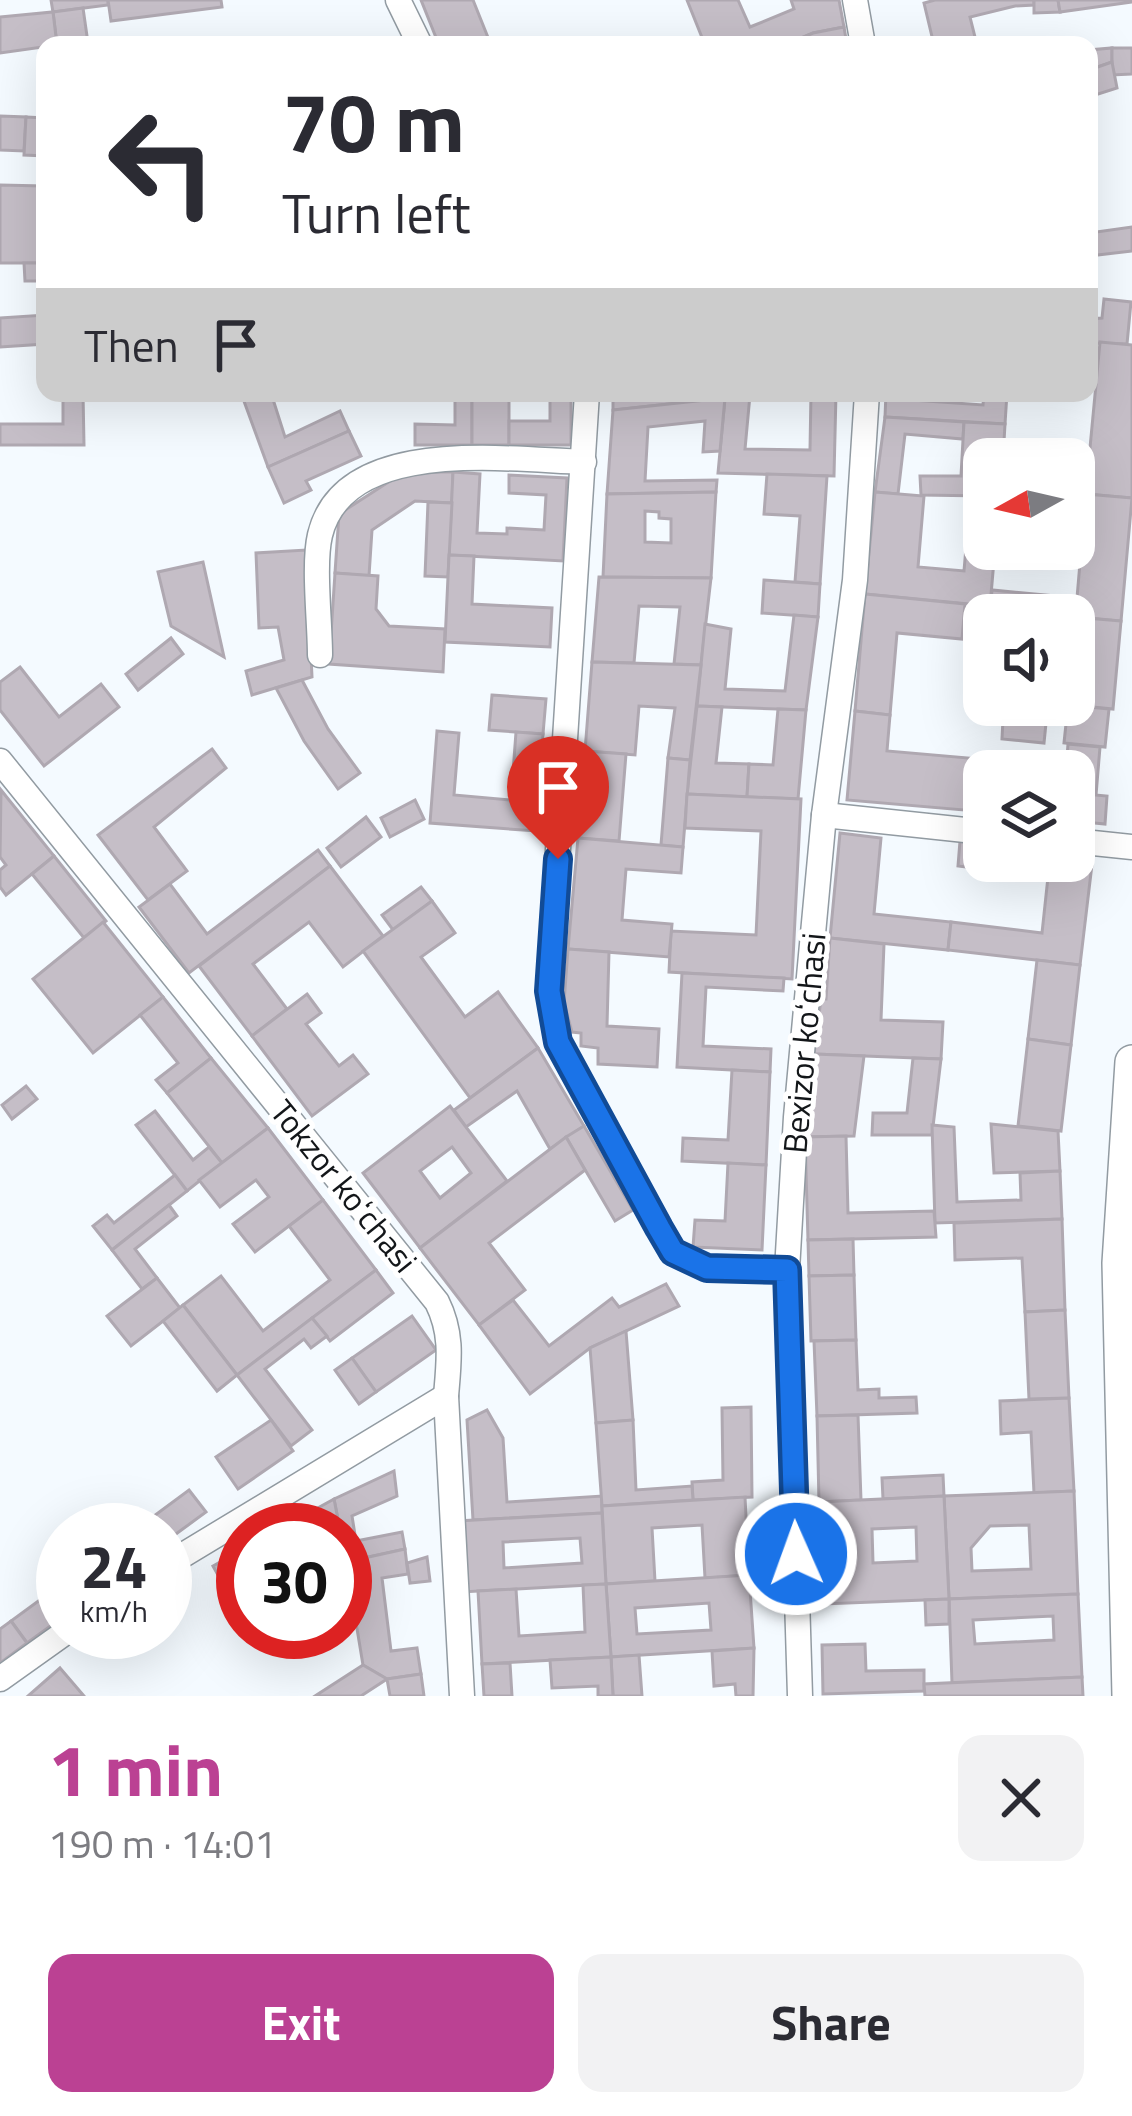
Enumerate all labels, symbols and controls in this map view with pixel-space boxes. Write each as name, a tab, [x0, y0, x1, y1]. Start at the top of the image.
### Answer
text: 70 m	[282, 57, 465, 185]
icon: left	[84, 84, 240, 240]
text: Turn left	[282, 172, 471, 254]
text: Then	[84, 311, 179, 379]
icon: arrive	[203, 312, 269, 378]
north arrow	[963, 438, 1095, 570]
map controls	[963, 438, 1095, 882]
button: sound	[963, 594, 1095, 726]
pin	[507, 736, 609, 859]
button: layers	[963, 750, 1095, 882]
icon: arrive	[525, 754, 591, 820]
street label: Bexizor koʻchasi	[769, 931, 839, 1155]
street label: Tokzor koʻchasi	[259, 1089, 429, 1283]
position arrow	[733, 1491, 859, 1617]
speed limit sign: 30	[216, 1503, 372, 1659]
text: 24	[80, 1520, 148, 1611]
text: km/h	[80, 1588, 148, 1634]
text: 1 min	[48, 1714, 223, 1824]
button: close	[958, 1735, 1084, 1861]
text: 190 m · 14:01	[48, 1814, 276, 1873]
button: Exit	[48, 1954, 554, 2092]
button: Share	[578, 1954, 1084, 2092]

